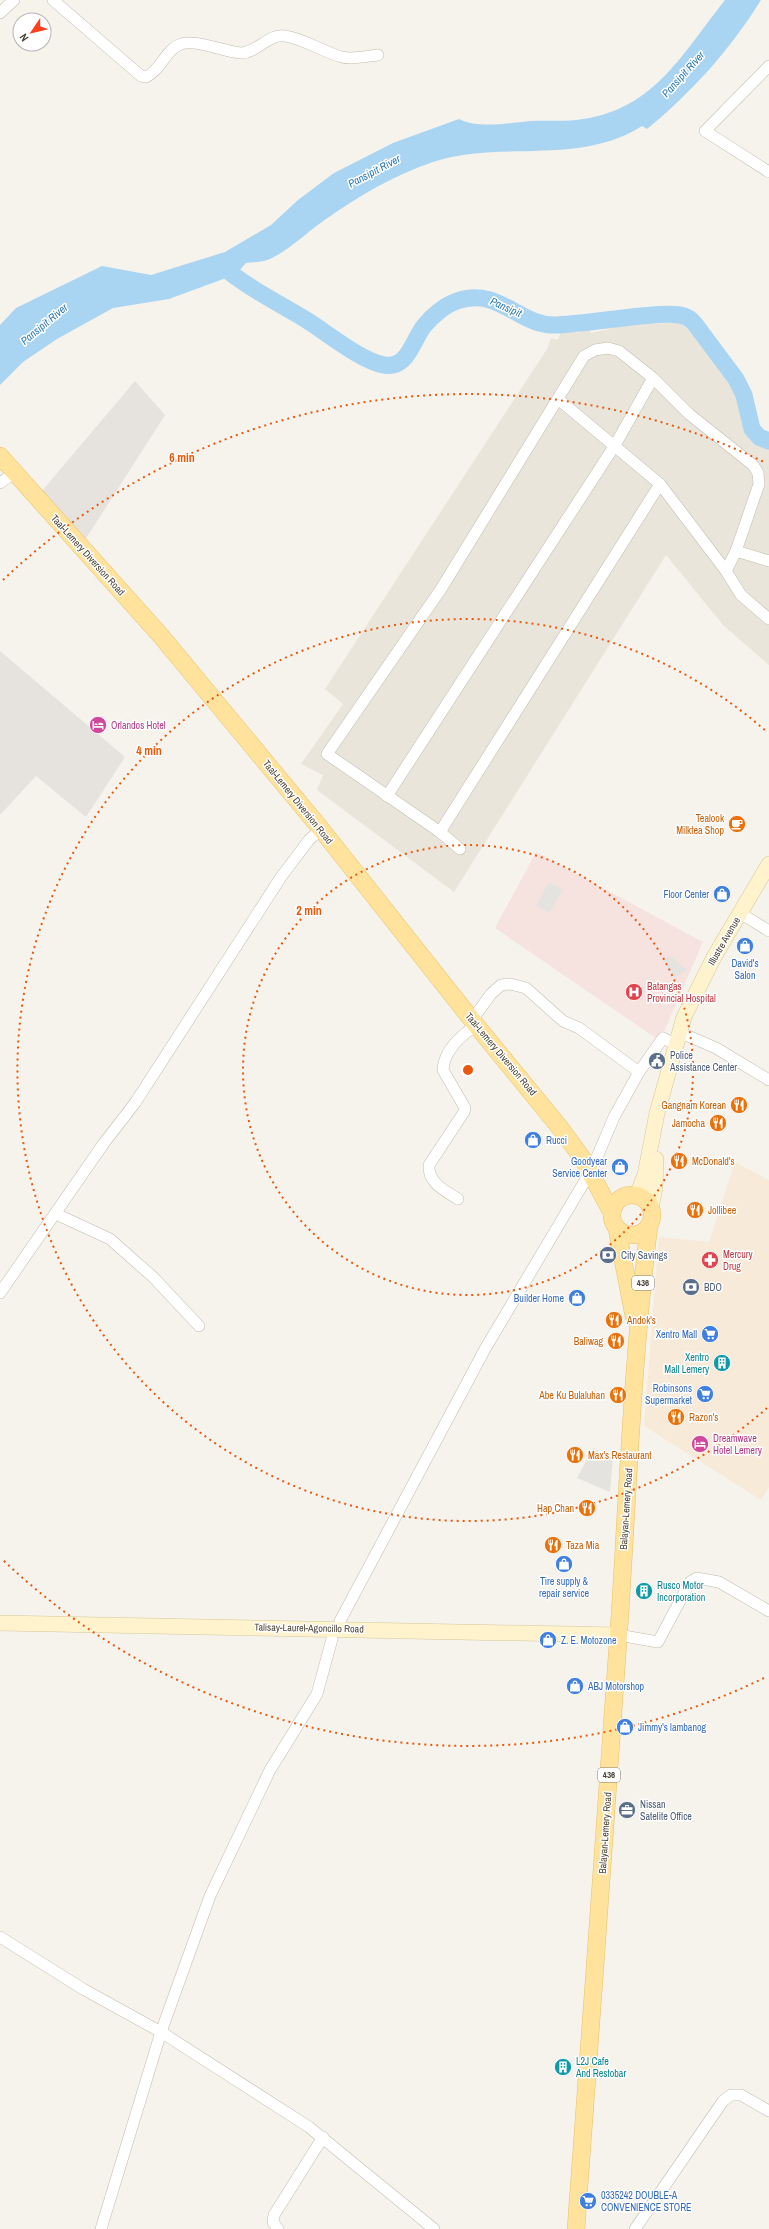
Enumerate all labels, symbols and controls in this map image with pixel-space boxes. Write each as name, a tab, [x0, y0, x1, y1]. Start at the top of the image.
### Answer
north arrow	[12, 12, 52, 52]
text: N	[16, 31, 31, 44]
water label: Pansipit River	[659, 47, 708, 100]
water label: Pansipit River	[345, 151, 403, 191]
water label: Pansipit	[488, 294, 524, 320]
water label: Pansipit River	[18, 300, 71, 348]
text: 6 min	[169, 450, 195, 466]
street label: Taal-Lemery Diversion Road	[48, 512, 128, 598]
hotel icon: Orlandos Hotel	[88, 715, 108, 735]
place label: Orlandos Hotel	[111, 719, 166, 732]
text: 4 min	[136, 743, 162, 759]
street label: Taal-Lemery Diversion Road	[260, 757, 336, 847]
place label: Tealook Milktea Shop	[676, 812, 725, 837]
cafe icon: Tealook Milktea Shop	[727, 814, 747, 834]
shop icon: Floor Center	[712, 884, 732, 904]
place label: Floor Center	[663, 888, 709, 901]
text: 2 min	[296, 903, 322, 919]
street label: Illustre Avenue	[705, 914, 743, 967]
shop icon: David's Salon	[735, 936, 755, 956]
place label: David's Salon	[731, 957, 759, 982]
place label: Batangas Provincial Hospital	[647, 980, 716, 1005]
hospital icon: Batangas Provincial Hospital	[624, 982, 644, 1002]
street label: Taal-Lemery Diversion Road	[462, 1010, 540, 1098]
place label: Police Assistance Center	[669, 1049, 737, 1074]
public building icon: Police Assistance Center	[647, 1051, 667, 1071]
centre of rings	[461, 1063, 475, 1077]
restaurant icon: Gangnam Korean	[729, 1095, 749, 1115]
place label: Gangnam Korean	[661, 1099, 726, 1112]
restaurant icon: Jamocha	[708, 1113, 728, 1133]
place label: Jamocha	[672, 1117, 705, 1130]
shop icon: Rucci	[523, 1130, 543, 1150]
place label: Rucci	[546, 1134, 567, 1147]
restaurant icon: McDonald's	[669, 1151, 689, 1171]
place label: Goodyear Service Center	[552, 1155, 607, 1180]
place label: McDonald's	[692, 1155, 735, 1168]
shop icon: Goodyear Service Center	[610, 1157, 630, 1177]
restaurant icon: Jollibee	[685, 1200, 705, 1220]
place label: Jollibee	[708, 1204, 737, 1217]
bank icon: City Savings	[598, 1245, 618, 1265]
place label: Mercury Drug	[723, 1248, 754, 1273]
place label: City Savings	[621, 1249, 668, 1262]
pharmacy icon: Mercury Drug	[700, 1250, 720, 1270]
road number: 436	[632, 1276, 654, 1290]
bank icon: BDO	[681, 1277, 701, 1297]
place label: BDO	[704, 1281, 722, 1294]
shop icon: Builder Home	[567, 1288, 587, 1308]
place label: Builder Home	[514, 1292, 564, 1305]
restaurant icon: Andok's	[604, 1310, 624, 1330]
place label: Andok's	[626, 1314, 656, 1327]
supermarket icon: Xentro Mall	[700, 1324, 720, 1344]
place label: Xentro Mall	[656, 1328, 697, 1341]
restaurant icon: Baliwag	[606, 1331, 626, 1351]
place label: Baliwag	[574, 1335, 603, 1348]
place label: Xentro Mall Lemery	[664, 1351, 710, 1376]
building icon: Xentro Mall Lemery	[712, 1353, 732, 1373]
place label: Robinsons Supermarket	[645, 1382, 693, 1407]
supermarket icon: Robinsons Supermarket	[695, 1384, 715, 1404]
restaurant icon: Abe Ku Bulaluhan	[608, 1385, 628, 1405]
place label: Abe Ku Bulaluhan	[538, 1389, 605, 1402]
restaurant icon: Razon's	[666, 1407, 686, 1427]
place label: Razon's	[689, 1411, 718, 1424]
place label: Dreamwave Hotel Lemery	[713, 1432, 763, 1457]
hotel icon: Dreamwave Hotel Lemery	[690, 1434, 710, 1454]
restaurant icon: Max's Restaurant	[565, 1445, 585, 1465]
place label: Max's Restaurant	[588, 1449, 652, 1462]
street label: Balayan-Lemery Road	[617, 1468, 635, 1550]
restaurant icon: Hap Chan	[577, 1498, 597, 1518]
place label: Hap Chan	[537, 1502, 574, 1515]
restaurant icon: Taza Mia	[543, 1535, 563, 1555]
place label: Taza Mia	[566, 1539, 600, 1552]
shop icon: Tire supply & repair service	[554, 1554, 574, 1574]
place label: Tire supply & repair service	[539, 1575, 589, 1600]
place label: Rusco Motor Incorporation	[657, 1579, 705, 1604]
building icon: Rusco Motor Incorporation	[634, 1581, 654, 1601]
street label: Talisay-Laurel-Agoncillo Road	[254, 1621, 364, 1635]
shop icon: Z. E. Motozone	[538, 1630, 558, 1650]
place label: Z. E. Motozone	[561, 1634, 617, 1647]
shop icon: ABJ Motorshop	[565, 1676, 585, 1696]
place label: ABJ Motorshop	[587, 1680, 644, 1693]
shop icon: Jimmy's lambanog	[615, 1717, 635, 1737]
place label: Jimmy's lambanog	[638, 1721, 707, 1734]
road number: 436	[598, 1768, 620, 1782]
street label: Balayan-Lemery Road	[596, 1792, 614, 1874]
place label: Nissan Satelite Office	[640, 1798, 692, 1823]
office icon: Nissan Satelite Office	[617, 1800, 637, 1820]
place label: L2J Cafe And Restobar	[575, 2055, 626, 2080]
building icon: L2J Cafe And Restobar	[553, 2057, 573, 2077]
place label: 0335242 DOUBLE-A CONVENIENCE STORE	[601, 2189, 692, 2214]
supermarket icon: 0335242 DOUBLE-A CONVENIENCE STORE	[578, 2191, 598, 2211]

